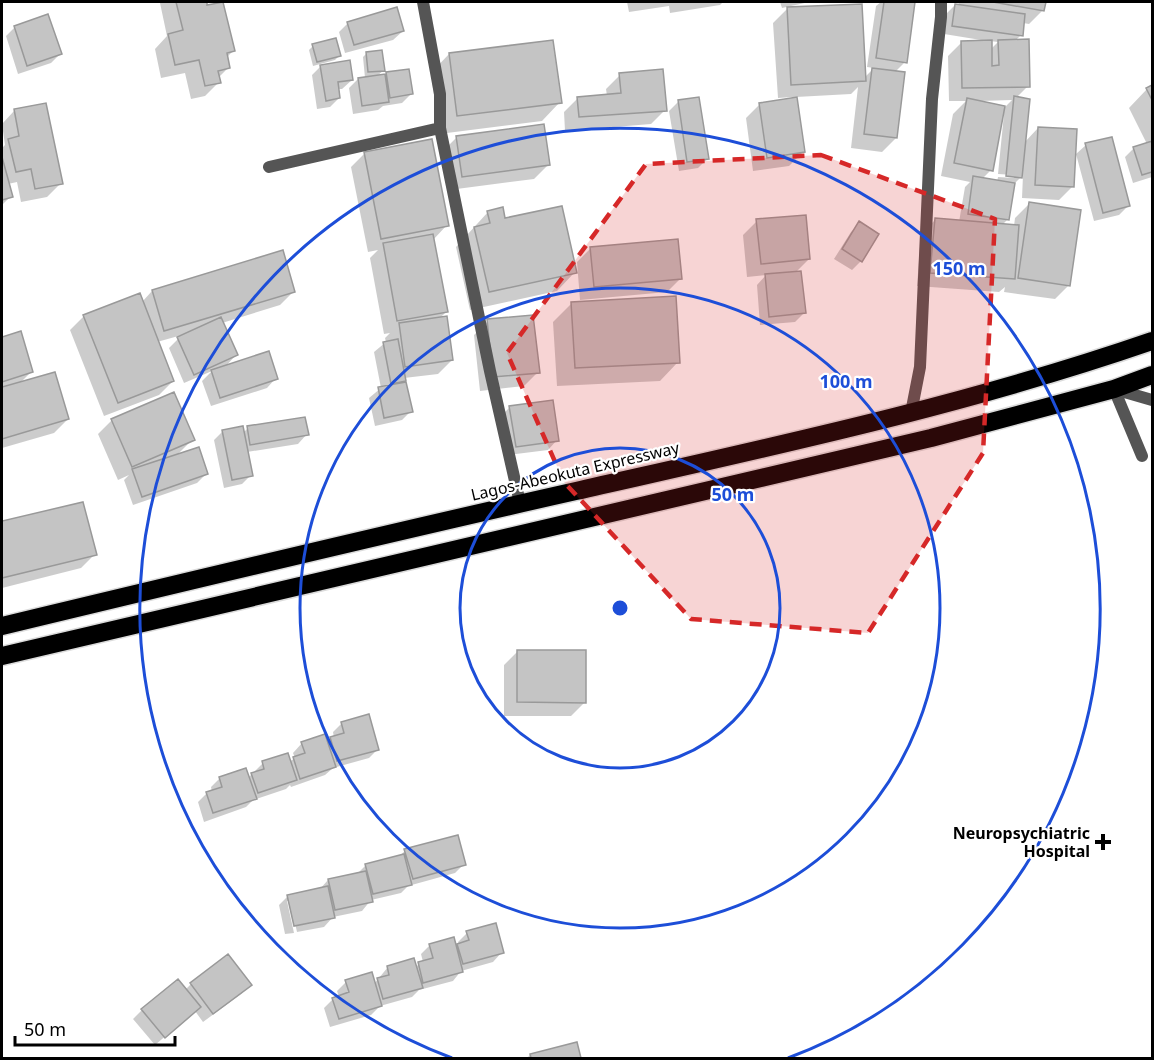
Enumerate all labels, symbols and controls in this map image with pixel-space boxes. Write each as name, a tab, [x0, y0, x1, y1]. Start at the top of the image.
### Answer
text: 150 m	[932, 256, 986, 280]
text: 100 m	[819, 369, 873, 393]
street label: Lagos-Abeokuta Expressway	[469, 436, 682, 506]
text: 50 m	[712, 482, 754, 506]
centre of rings	[610, 598, 630, 618]
place label: Neuropsychiatric Hospital	[953, 822, 1090, 862]
marker: Neuropsychiatric Hospital	[1094, 833, 1112, 851]
scale bar	[15, 1009, 176, 1047]
text: 50 m	[24, 1017, 66, 1041]

